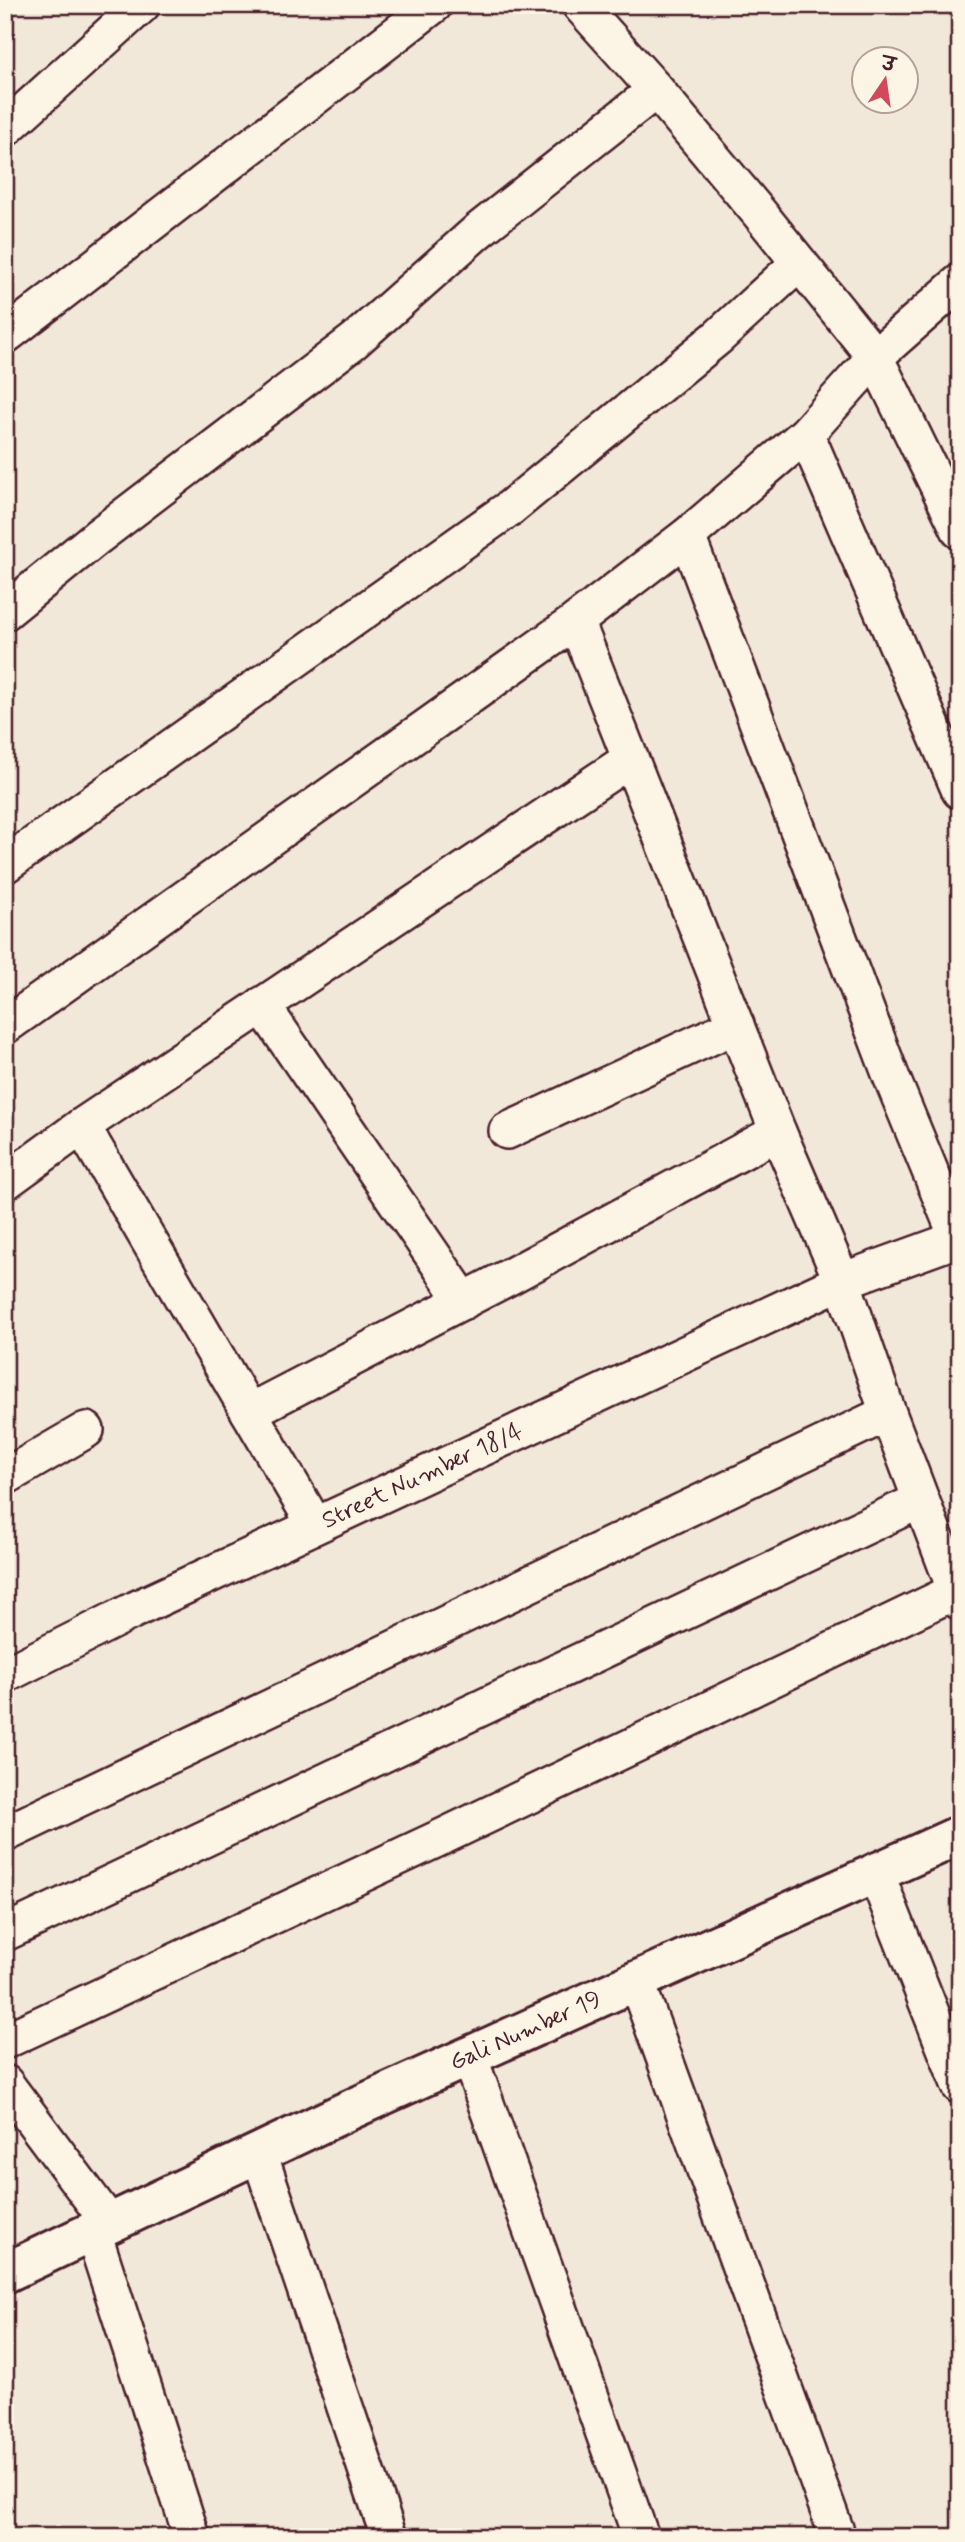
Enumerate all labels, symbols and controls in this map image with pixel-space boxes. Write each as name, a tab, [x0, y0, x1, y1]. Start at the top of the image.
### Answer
north arrow	[850, 46, 920, 116]
text: उ	[878, 51, 900, 79]
street label: Street Number 18/4	[317, 1416, 528, 1537]
street label: Gali Number 19	[445, 1984, 606, 2079]

